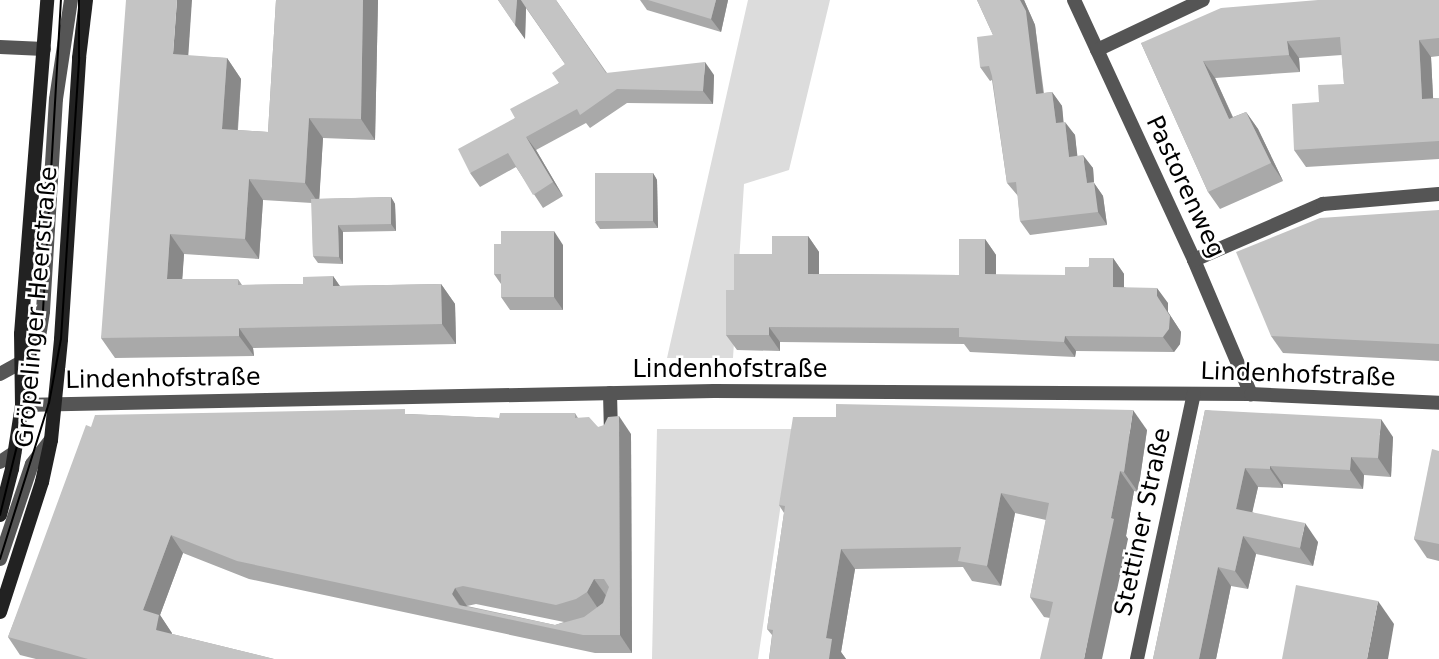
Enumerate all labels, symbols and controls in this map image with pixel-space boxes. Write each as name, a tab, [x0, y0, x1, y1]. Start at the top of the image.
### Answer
street label: Pastorenweg	[1139, 111, 1231, 263]
street label: Gröpelinger Heerstraße	[10, 165, 64, 449]
street label: Lindenhofstraße	[632, 356, 828, 384]
street label: Lindenhofstraße	[1200, 357, 1396, 393]
street label: Lindenhofstraße	[65, 363, 261, 395]
street label: Stettiner Straße	[1109, 425, 1177, 619]

